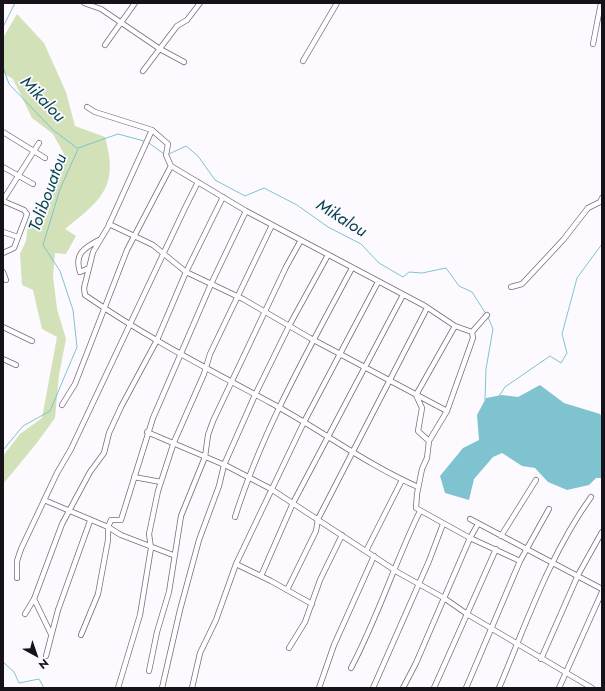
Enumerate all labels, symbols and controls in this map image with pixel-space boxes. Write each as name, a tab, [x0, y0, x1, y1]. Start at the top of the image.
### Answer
water label: Mikalou	[15, 73, 69, 127]
water label: Tolibouatou	[26, 151, 72, 235]
water label: Mikalou	[312, 196, 370, 242]
north arrow	[16, 635, 56, 675]
text: N	[35, 655, 52, 673]

